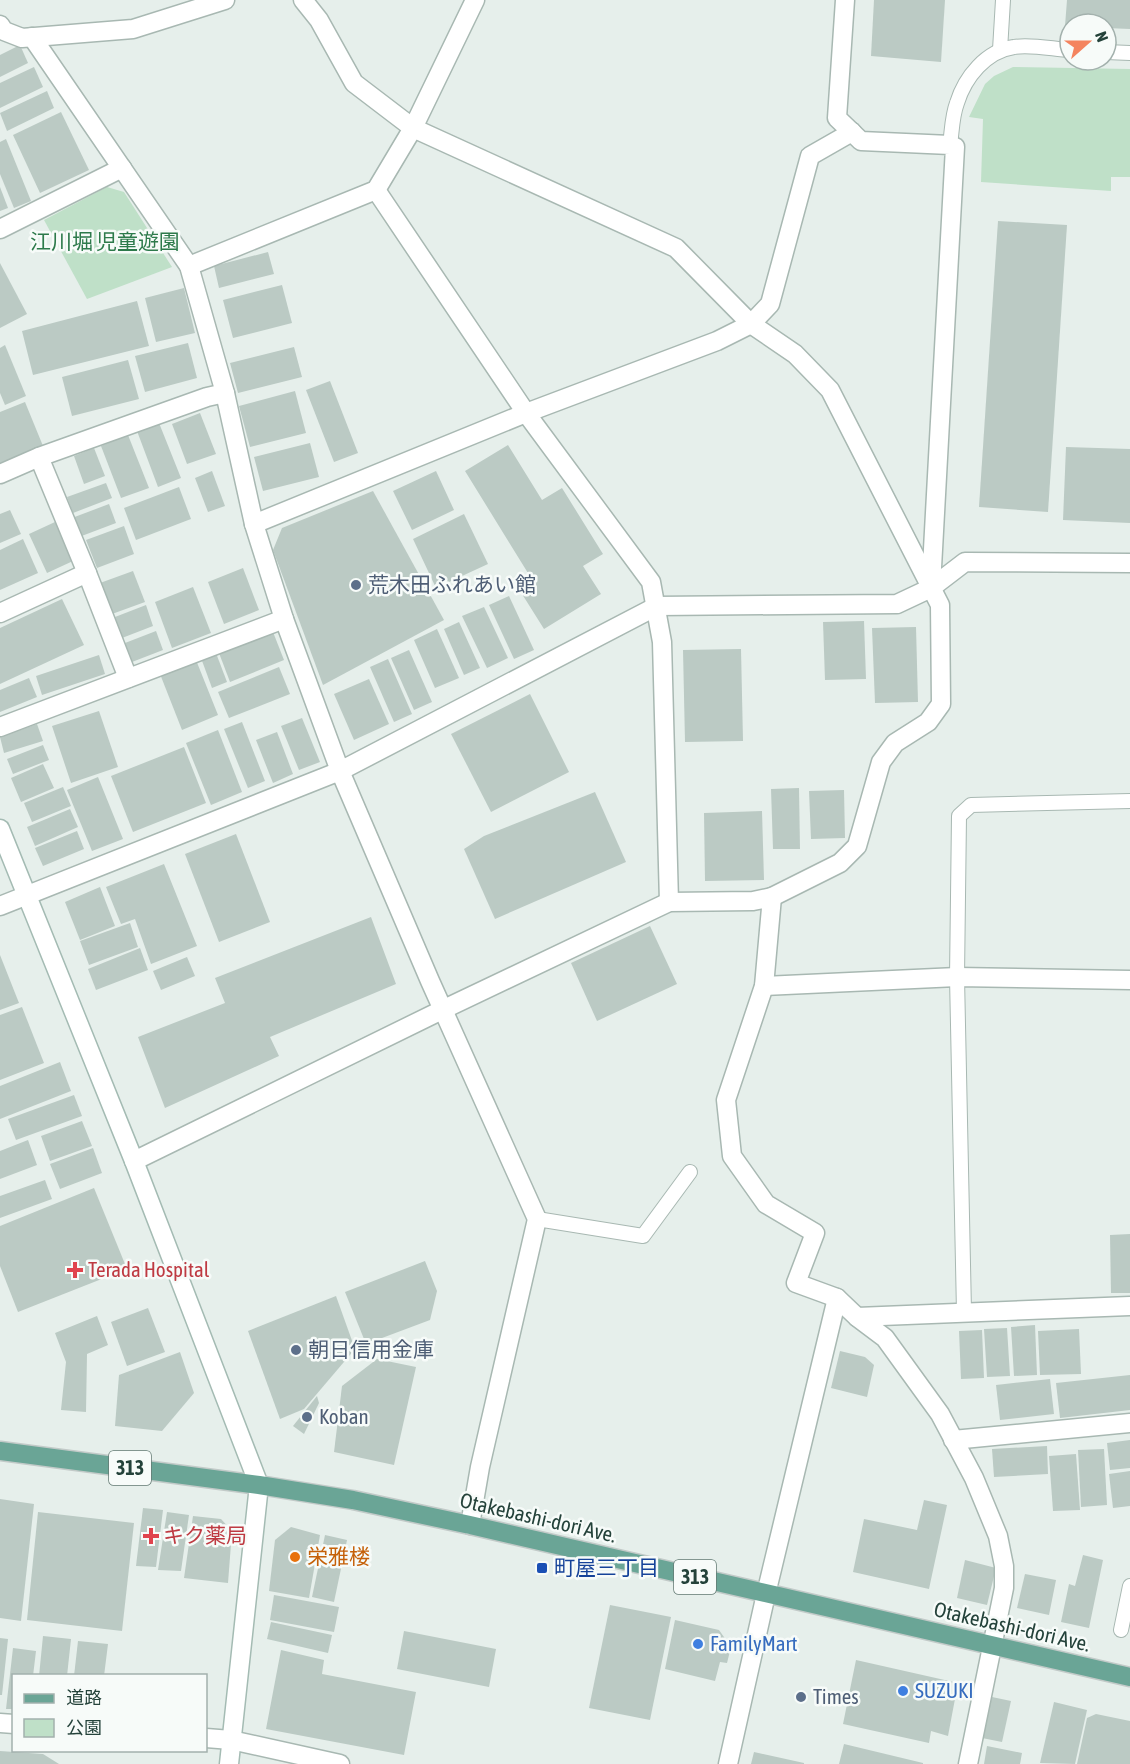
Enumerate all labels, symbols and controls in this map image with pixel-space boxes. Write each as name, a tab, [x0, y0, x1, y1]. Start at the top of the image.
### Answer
north arrow	[1058, 12, 1118, 72]
text: N	[1092, 29, 1112, 44]
park label: 江川堀 児童遊園	[30, 229, 180, 253]
place label: 荒木田ふれあい館	[368, 572, 536, 596]
marker: 荒木田ふれあい館	[349, 578, 363, 592]
place label: Terada Hospital	[88, 1257, 210, 1281]
marker: Terada Hospital	[66, 1261, 84, 1279]
place label: 朝日信用金庫	[308, 1337, 434, 1361]
marker: 朝日信用金庫	[289, 1343, 303, 1357]
place label: Koban	[319, 1404, 369, 1428]
marker: Koban	[300, 1410, 314, 1424]
road number: 313	[109, 1451, 151, 1485]
street label: Otakebashi-dori Ave.	[458, 1487, 619, 1547]
place label: キク薬局	[163, 1523, 247, 1547]
marker: キク薬局	[144, 1529, 158, 1543]
place label: 栄雅楼	[307, 1544, 370, 1568]
marker: 栄雅楼	[288, 1550, 302, 1564]
place label: 町屋三丁目	[554, 1555, 659, 1579]
road number: 313	[674, 1560, 716, 1594]
marker: 町屋三丁目	[535, 1561, 549, 1575]
street label: Otakebashi-dori Ave.	[932, 1596, 1093, 1656]
place label: FamilyMart	[710, 1631, 798, 1655]
marker: FamilyMart	[691, 1637, 705, 1651]
legend	[12, 1674, 207, 1752]
place label: SUZUKI	[915, 1678, 974, 1702]
place label: Times	[813, 1684, 859, 1708]
marker: SUZUKI	[896, 1684, 910, 1698]
text: 道路	[66, 1687, 102, 1708]
marker: Times	[794, 1690, 808, 1704]
text: 公園	[66, 1717, 102, 1738]

